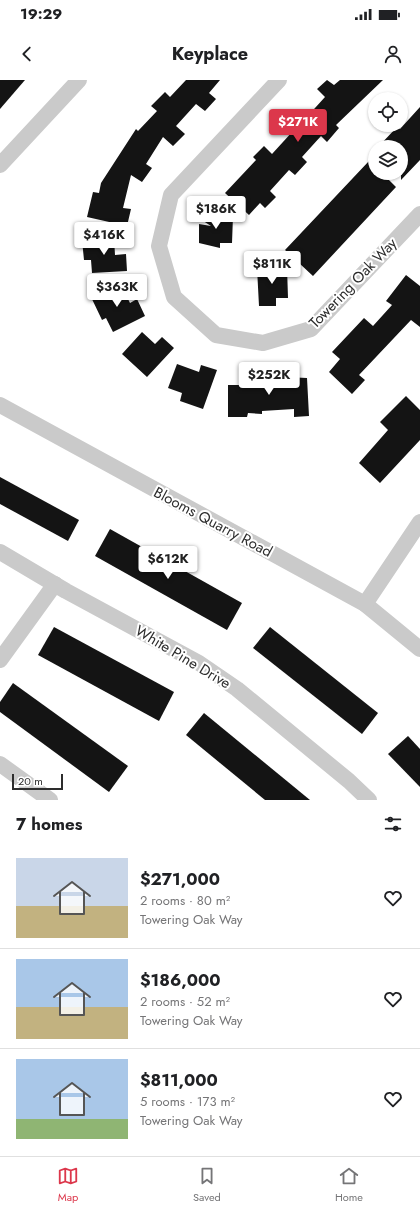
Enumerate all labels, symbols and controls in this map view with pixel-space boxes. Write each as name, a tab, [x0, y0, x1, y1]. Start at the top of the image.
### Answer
text: 19:29	[20, 3, 62, 25]
text: Keyplace	[172, 41, 248, 67]
icon: back	[16, 43, 38, 65]
icon: person	[382, 43, 404, 65]
map controls	[368, 92, 408, 180]
button: locate	[368, 92, 408, 132]
pin: $271K	[270, 109, 326, 143]
text: $271K	[278, 112, 318, 131]
button: layers	[368, 140, 408, 180]
pin: $186K	[188, 196, 244, 230]
text: $186K	[196, 199, 236, 218]
pin: $416K	[76, 222, 132, 256]
text: $416K	[83, 225, 125, 244]
street label: Towering Oak Way	[304, 233, 402, 333]
pin: $811K	[244, 251, 300, 285]
text: $811K	[253, 254, 291, 273]
pin: $363K	[89, 274, 145, 308]
text: $363K	[96, 277, 138, 296]
pin: $252K	[241, 362, 297, 396]
text: $252K	[248, 365, 290, 384]
street label: Blooms Quarry Road	[150, 481, 276, 563]
pin: $612K	[140, 546, 196, 580]
text: $612K	[147, 549, 189, 568]
street label: White Pine Drive	[131, 620, 235, 694]
scale bar	[12, 772, 63, 791]
text: 20 m	[18, 773, 43, 789]
text: 7 homes	[16, 812, 83, 836]
icon: filters	[382, 813, 404, 835]
text: $271,000	[140, 867, 220, 891]
icon: home	[48, 874, 96, 922]
icon: heart	[382, 887, 404, 909]
text: 2 rooms · 80 m²	[140, 891, 230, 910]
text: Towering Oak Way	[140, 910, 243, 929]
text: $186,000	[140, 968, 221, 992]
icon: home	[48, 975, 96, 1023]
icon: heart	[382, 988, 404, 1010]
text: 2 rooms · 52 m²	[140, 992, 230, 1011]
text: Towering Oak Way	[140, 1011, 243, 1030]
text: $811,000	[140, 1068, 218, 1092]
icon: home	[48, 1075, 96, 1123]
icon: heart	[382, 1088, 404, 1110]
text: 5 rooms · 173 m²	[140, 1092, 235, 1111]
text: Towering Oak Way	[140, 1111, 243, 1130]
tab: Map	[57, 1165, 79, 1205]
tab: Saved	[193, 1165, 221, 1205]
tab: Home	[335, 1165, 363, 1205]

